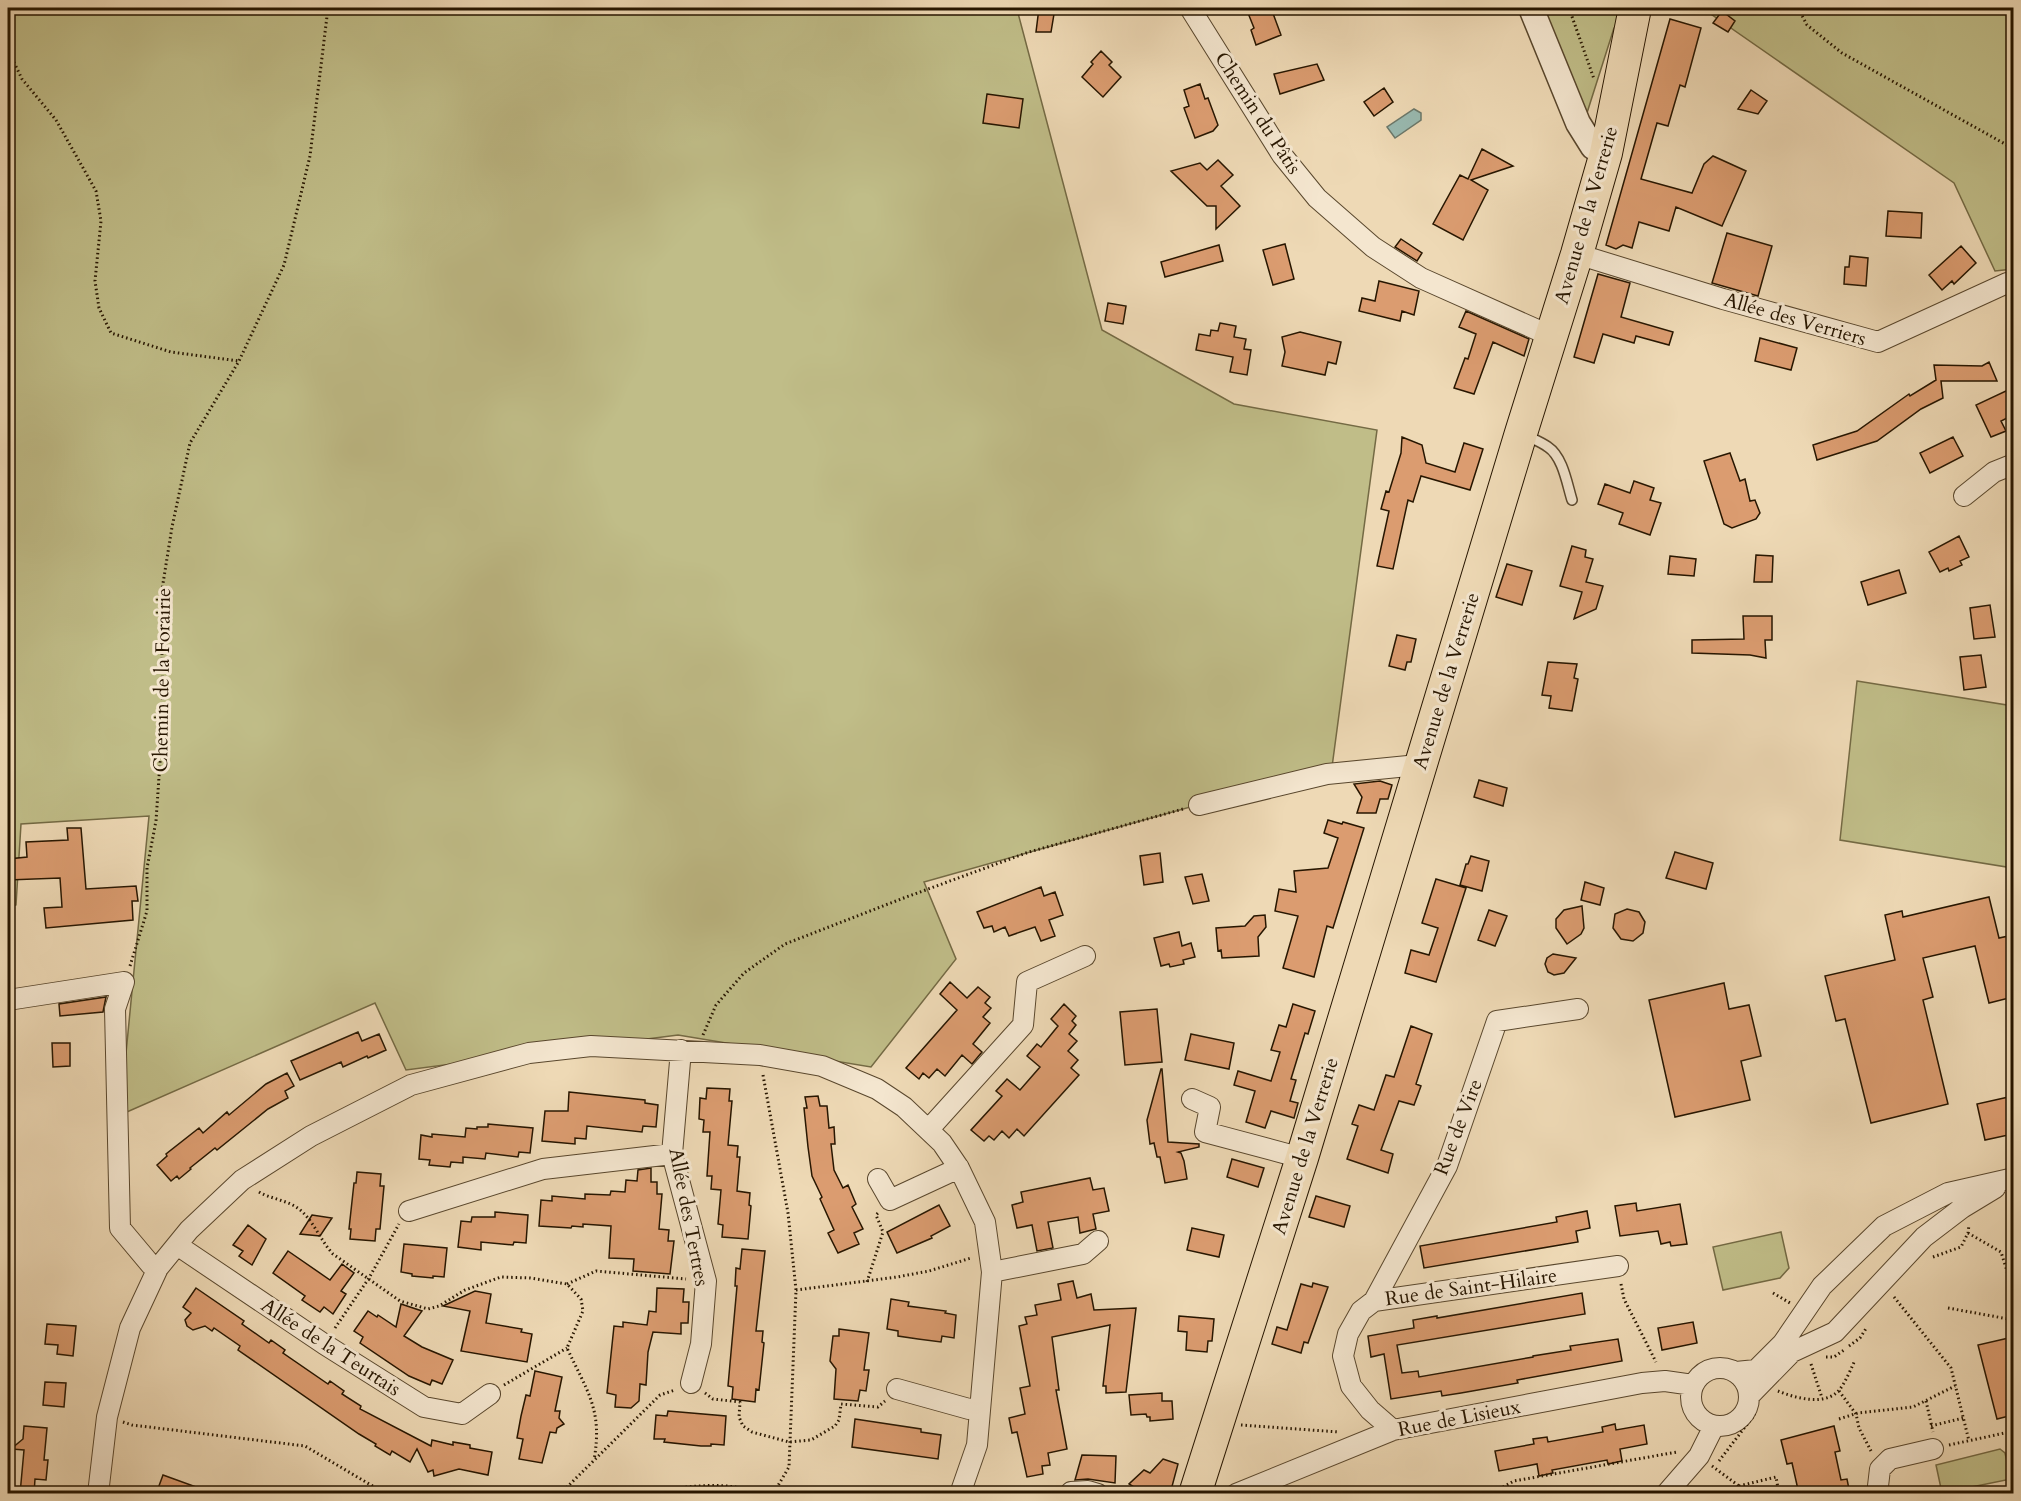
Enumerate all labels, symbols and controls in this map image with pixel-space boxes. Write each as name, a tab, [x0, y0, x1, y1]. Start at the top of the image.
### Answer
street label: Chemin du Pâtis	[1208, 47, 1308, 179]
street label: Avenue de la Verrerie	[1548, 123, 1624, 307]
street label: Allée des Verriers	[1721, 286, 1869, 352]
street label: Chemin de la Forairie	[147, 587, 177, 773]
street label: Avenue de la Verrerie	[1406, 589, 1486, 773]
street label: Avenue de la Verrerie	[1265, 1054, 1345, 1238]
street label: Rue de Vire	[1427, 1075, 1489, 1179]
street label: Allée des Tertres	[662, 1146, 716, 1288]
street label: Rue de Saint-Hilaire	[1383, 1262, 1559, 1312]
street label: Allée de la Teurtais	[256, 1292, 406, 1402]
street label: Rue de Lisieux	[1395, 1393, 1523, 1443]

